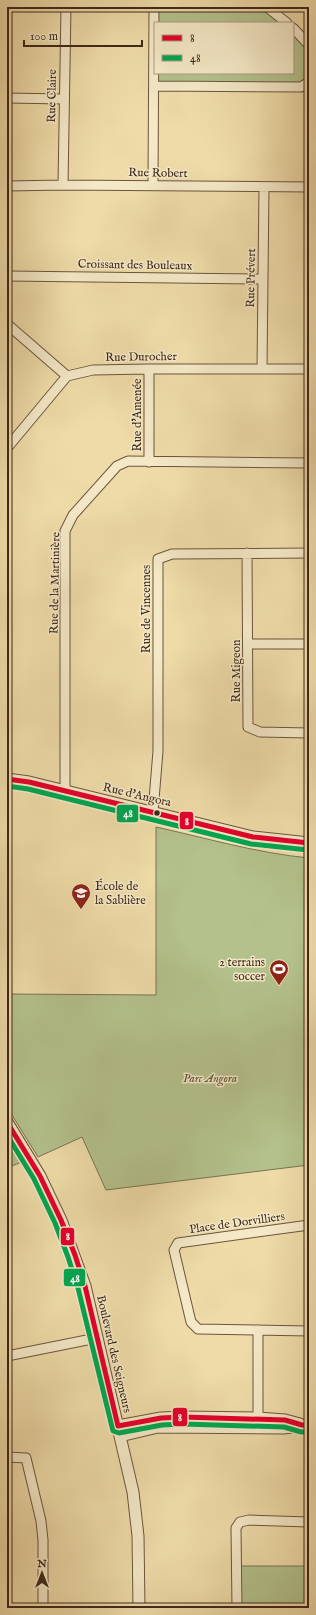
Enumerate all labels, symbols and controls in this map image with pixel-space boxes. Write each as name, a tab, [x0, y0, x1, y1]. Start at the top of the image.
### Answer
scale bar	[24, 22, 142, 48]
legend	[154, 22, 294, 74]
text: 100 m	[30, 29, 58, 44]
text: 8	[190, 31, 195, 46]
text: 48	[190, 51, 201, 66]
street label: Rue Claire	[44, 69, 60, 123]
street label: Rue Robert	[128, 165, 188, 181]
street label: Rue Prévert	[243, 248, 259, 308]
street label: Croissant des Bouleaux	[78, 257, 193, 274]
street label: Rue Durocher	[105, 349, 177, 365]
street label: Rue d'Amenée	[130, 378, 145, 451]
street label: Rue de la Martinière	[47, 531, 63, 634]
street label: Rue de Vincennes	[139, 565, 154, 653]
street label: Rue Migeon	[229, 639, 244, 702]
street label: Rue d'Angora	[101, 780, 173, 810]
line badge: 48	[116, 804, 139, 823]
text: 48	[122, 807, 133, 821]
unlabelled marker	[152, 808, 162, 818]
line badge: 8	[179, 811, 194, 830]
text: 8	[185, 815, 189, 829]
place label: École de la Sablière	[95, 878, 146, 908]
school or university icon: École de la Sablière	[70, 882, 92, 910]
place label: 2 terrains soccer	[219, 955, 266, 984]
sports icon: 2 terrains soccer	[268, 958, 290, 986]
park label: Parc Angora	[183, 1071, 237, 1087]
street label: Place de Dorvilliers	[188, 1209, 286, 1237]
line badge: 8	[60, 1227, 75, 1246]
text: 8	[66, 1230, 70, 1244]
line badge: 48	[63, 1268, 86, 1287]
text: 48	[69, 1272, 80, 1286]
street label: Boulevard des Seigneurs	[93, 1294, 135, 1414]
line badge: 8	[172, 1407, 188, 1427]
text: 8	[178, 1411, 182, 1425]
north arrow	[22, 1553, 62, 1593]
text: N	[36, 1557, 47, 1571]

